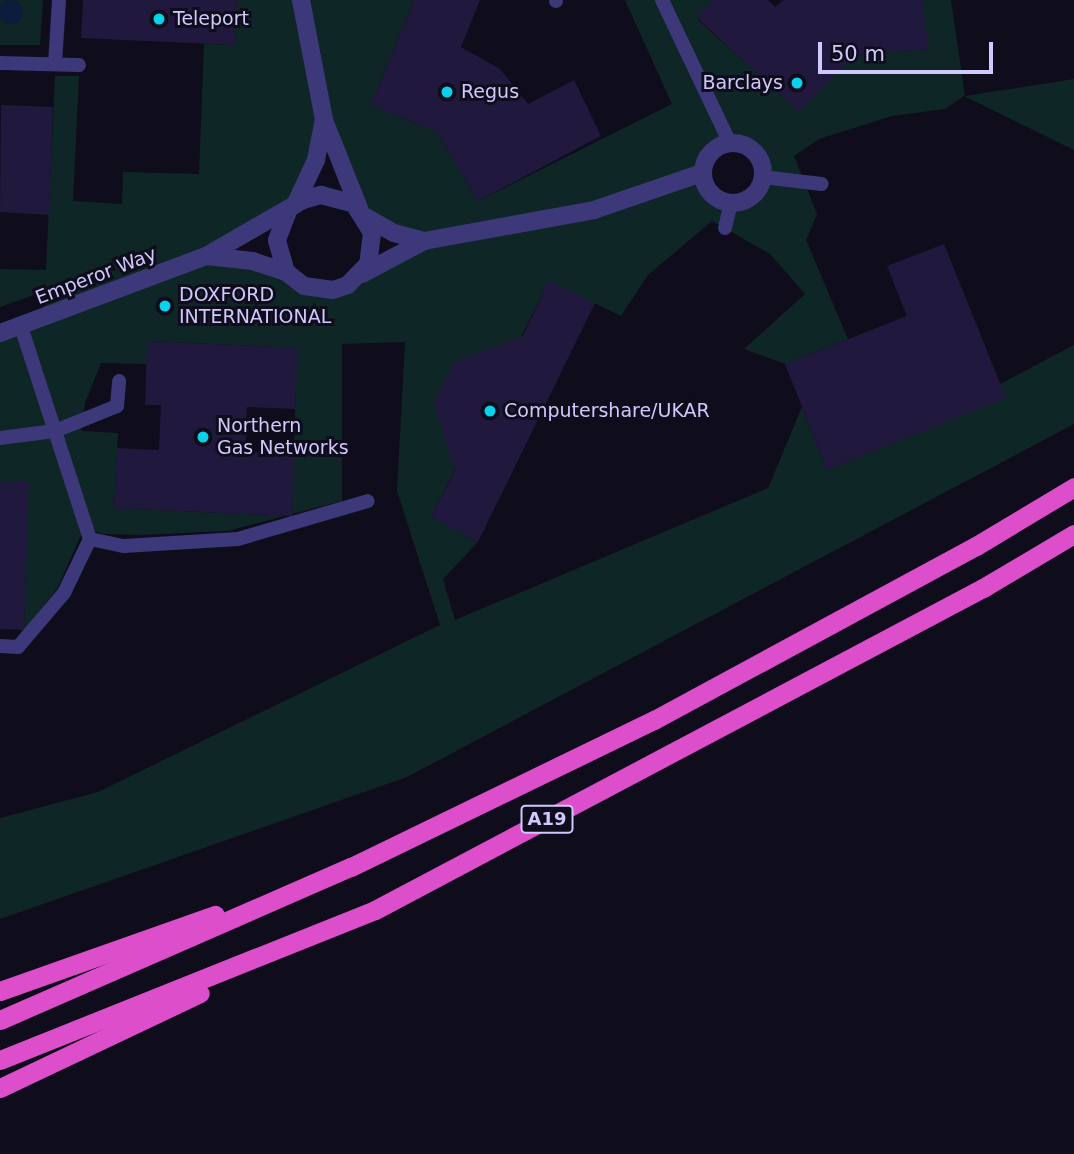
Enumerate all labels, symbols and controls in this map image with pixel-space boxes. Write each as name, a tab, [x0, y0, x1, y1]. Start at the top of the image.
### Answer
place label: Teleport	[173, 8, 249, 30]
marker: Teleport	[151, 11, 167, 27]
scale bar	[822, 28, 997, 72]
text: 50 m	[831, 42, 885, 66]
place label: Barclays	[702, 72, 783, 94]
marker: Barclays	[789, 75, 805, 91]
place label: Regus	[461, 81, 519, 103]
marker: Regus	[439, 84, 455, 100]
street label: Emperor Way	[32, 242, 160, 310]
place label: DOXFORD INTERNATIONAL	[179, 284, 331, 328]
marker: DOXFORD INTERNATIONAL	[157, 298, 173, 314]
place label: Computershare/UKAR	[504, 400, 710, 422]
marker: Computershare/UKAR	[482, 403, 498, 419]
place label: Northern Gas Networks	[217, 415, 349, 459]
marker: Northern Gas Networks	[195, 429, 211, 445]
road number: A19	[519, 804, 575, 834]

